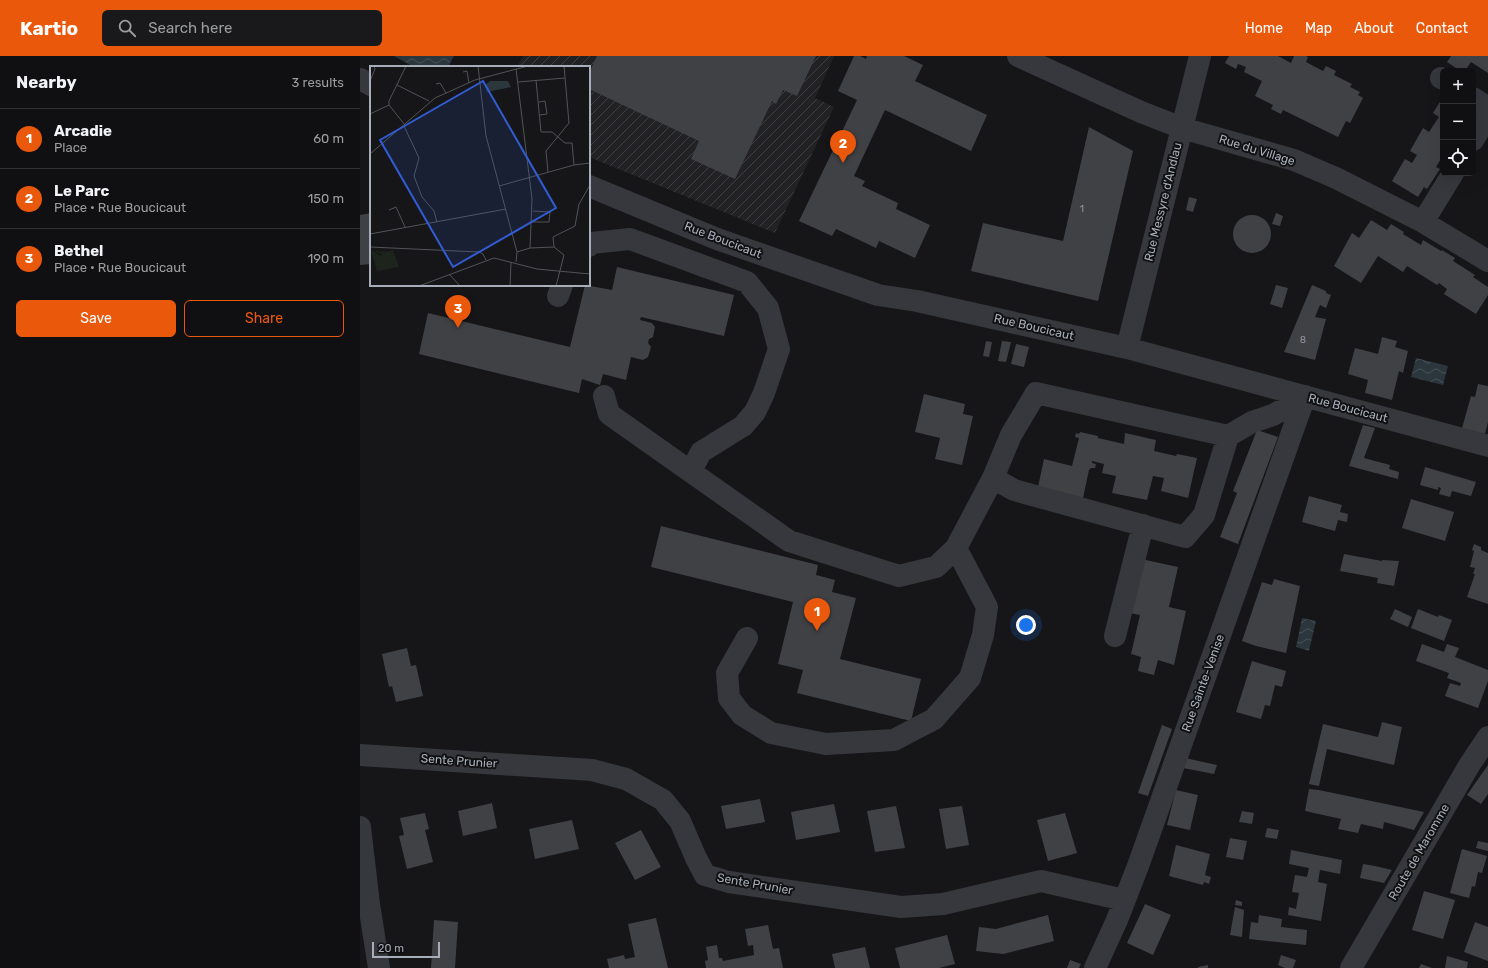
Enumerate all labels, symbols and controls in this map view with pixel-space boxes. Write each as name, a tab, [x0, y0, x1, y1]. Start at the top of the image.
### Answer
search box	[102, 10, 382, 46]
text: Kartio	[20, 17, 78, 40]
icon: search	[116, 17, 138, 39]
text: Search here	[148, 19, 232, 37]
text: Home	[1245, 20, 1283, 37]
text: Map	[1305, 20, 1332, 37]
text: About	[1354, 20, 1394, 37]
text: Contact	[1416, 20, 1468, 37]
inset map	[370, 66, 590, 286]
map controls	[1440, 68, 1476, 176]
button: +	[1440, 68, 1476, 104]
text: Nearby	[16, 72, 77, 92]
text: 3 results	[292, 75, 344, 90]
button: −	[1440, 104, 1476, 140]
text: Arcadie	[54, 122, 112, 140]
pin: 2	[830, 130, 856, 163]
text: 1	[26, 131, 32, 146]
text: 60 m	[313, 131, 344, 146]
street label: Rue du Village	[1217, 132, 1297, 168]
text: Place	[54, 140, 87, 155]
button: locate	[1440, 140, 1476, 176]
street label: Rue Messyre d'Andlau	[1141, 141, 1185, 263]
text: Le Parc	[54, 182, 109, 200]
text: 2	[25, 191, 33, 206]
text: 150 m	[308, 191, 344, 206]
text: Place · Rue Boucicaut	[54, 200, 186, 215]
house number: 1	[1080, 203, 1084, 215]
street label: Rue Boucicaut	[682, 219, 764, 261]
text: Bethel	[54, 242, 103, 260]
text: 3	[25, 251, 33, 266]
text: 190 m	[308, 251, 344, 266]
text: Place · Rue Boucicaut	[54, 260, 186, 275]
pin: 3	[445, 295, 471, 328]
button: Save	[16, 300, 176, 337]
button: Share	[184, 300, 344, 337]
street label: Rue Boucicaut	[993, 311, 1076, 343]
house number: 8	[1300, 334, 1306, 346]
street label: Rue Boucicaut	[1307, 391, 1389, 425]
pin: 1	[804, 598, 830, 631]
your location	[1016, 615, 1036, 635]
street label: Rue Sainte-Venise	[1179, 632, 1227, 734]
street label: Sente Prunier	[420, 751, 498, 771]
street label: Route de Maromme	[1386, 801, 1452, 903]
street label: Sente Prunier	[716, 870, 794, 898]
scale bar	[372, 940, 440, 959]
text: 20 m	[378, 942, 404, 955]

